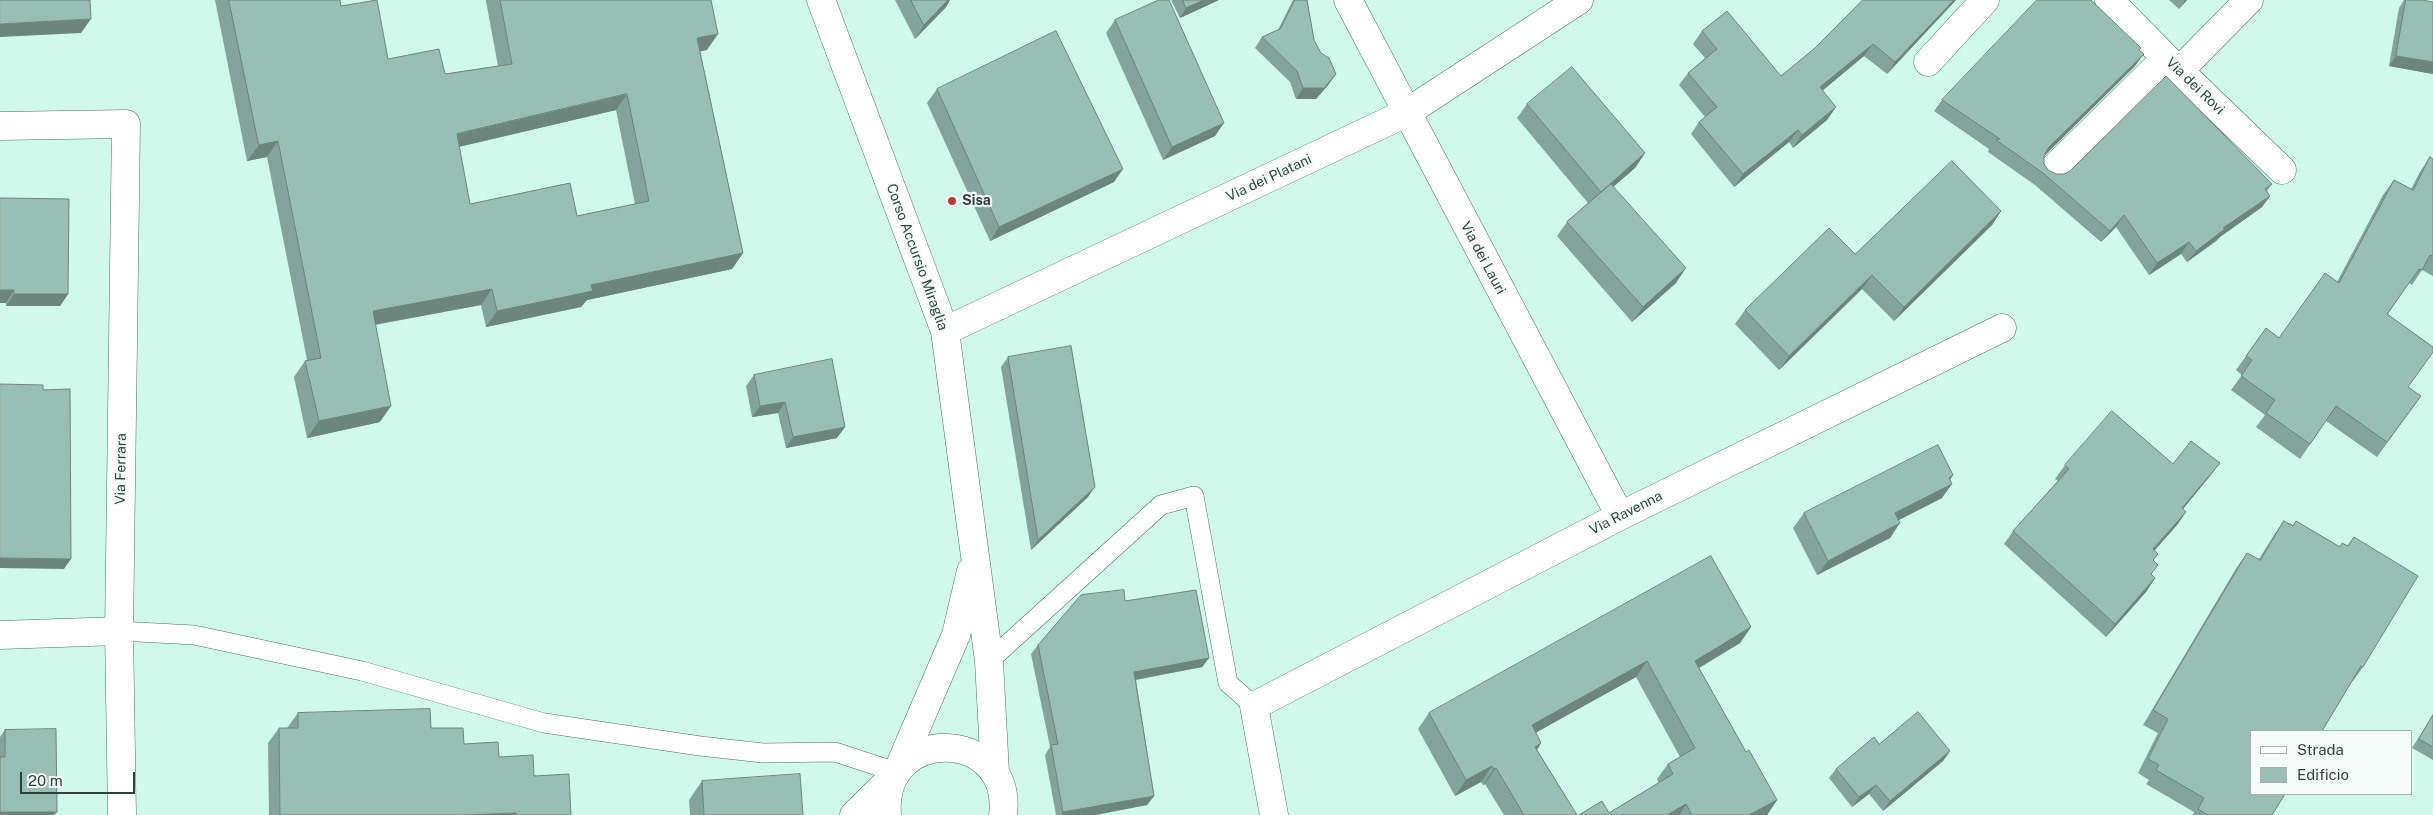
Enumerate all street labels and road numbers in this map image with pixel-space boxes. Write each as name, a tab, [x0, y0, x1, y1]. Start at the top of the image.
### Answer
street label: Via dei Rovi	[2162, 54, 2228, 118]
street label: Via dei Platani	[1224, 151, 1314, 205]
street label: Corso Accursio Miraglia	[883, 181, 951, 333]
street label: Via dei Lauri	[1457, 219, 1509, 297]
street label: Via Ferrara	[112, 433, 130, 505]
street label: Via Ravenna	[1587, 487, 1665, 539]

